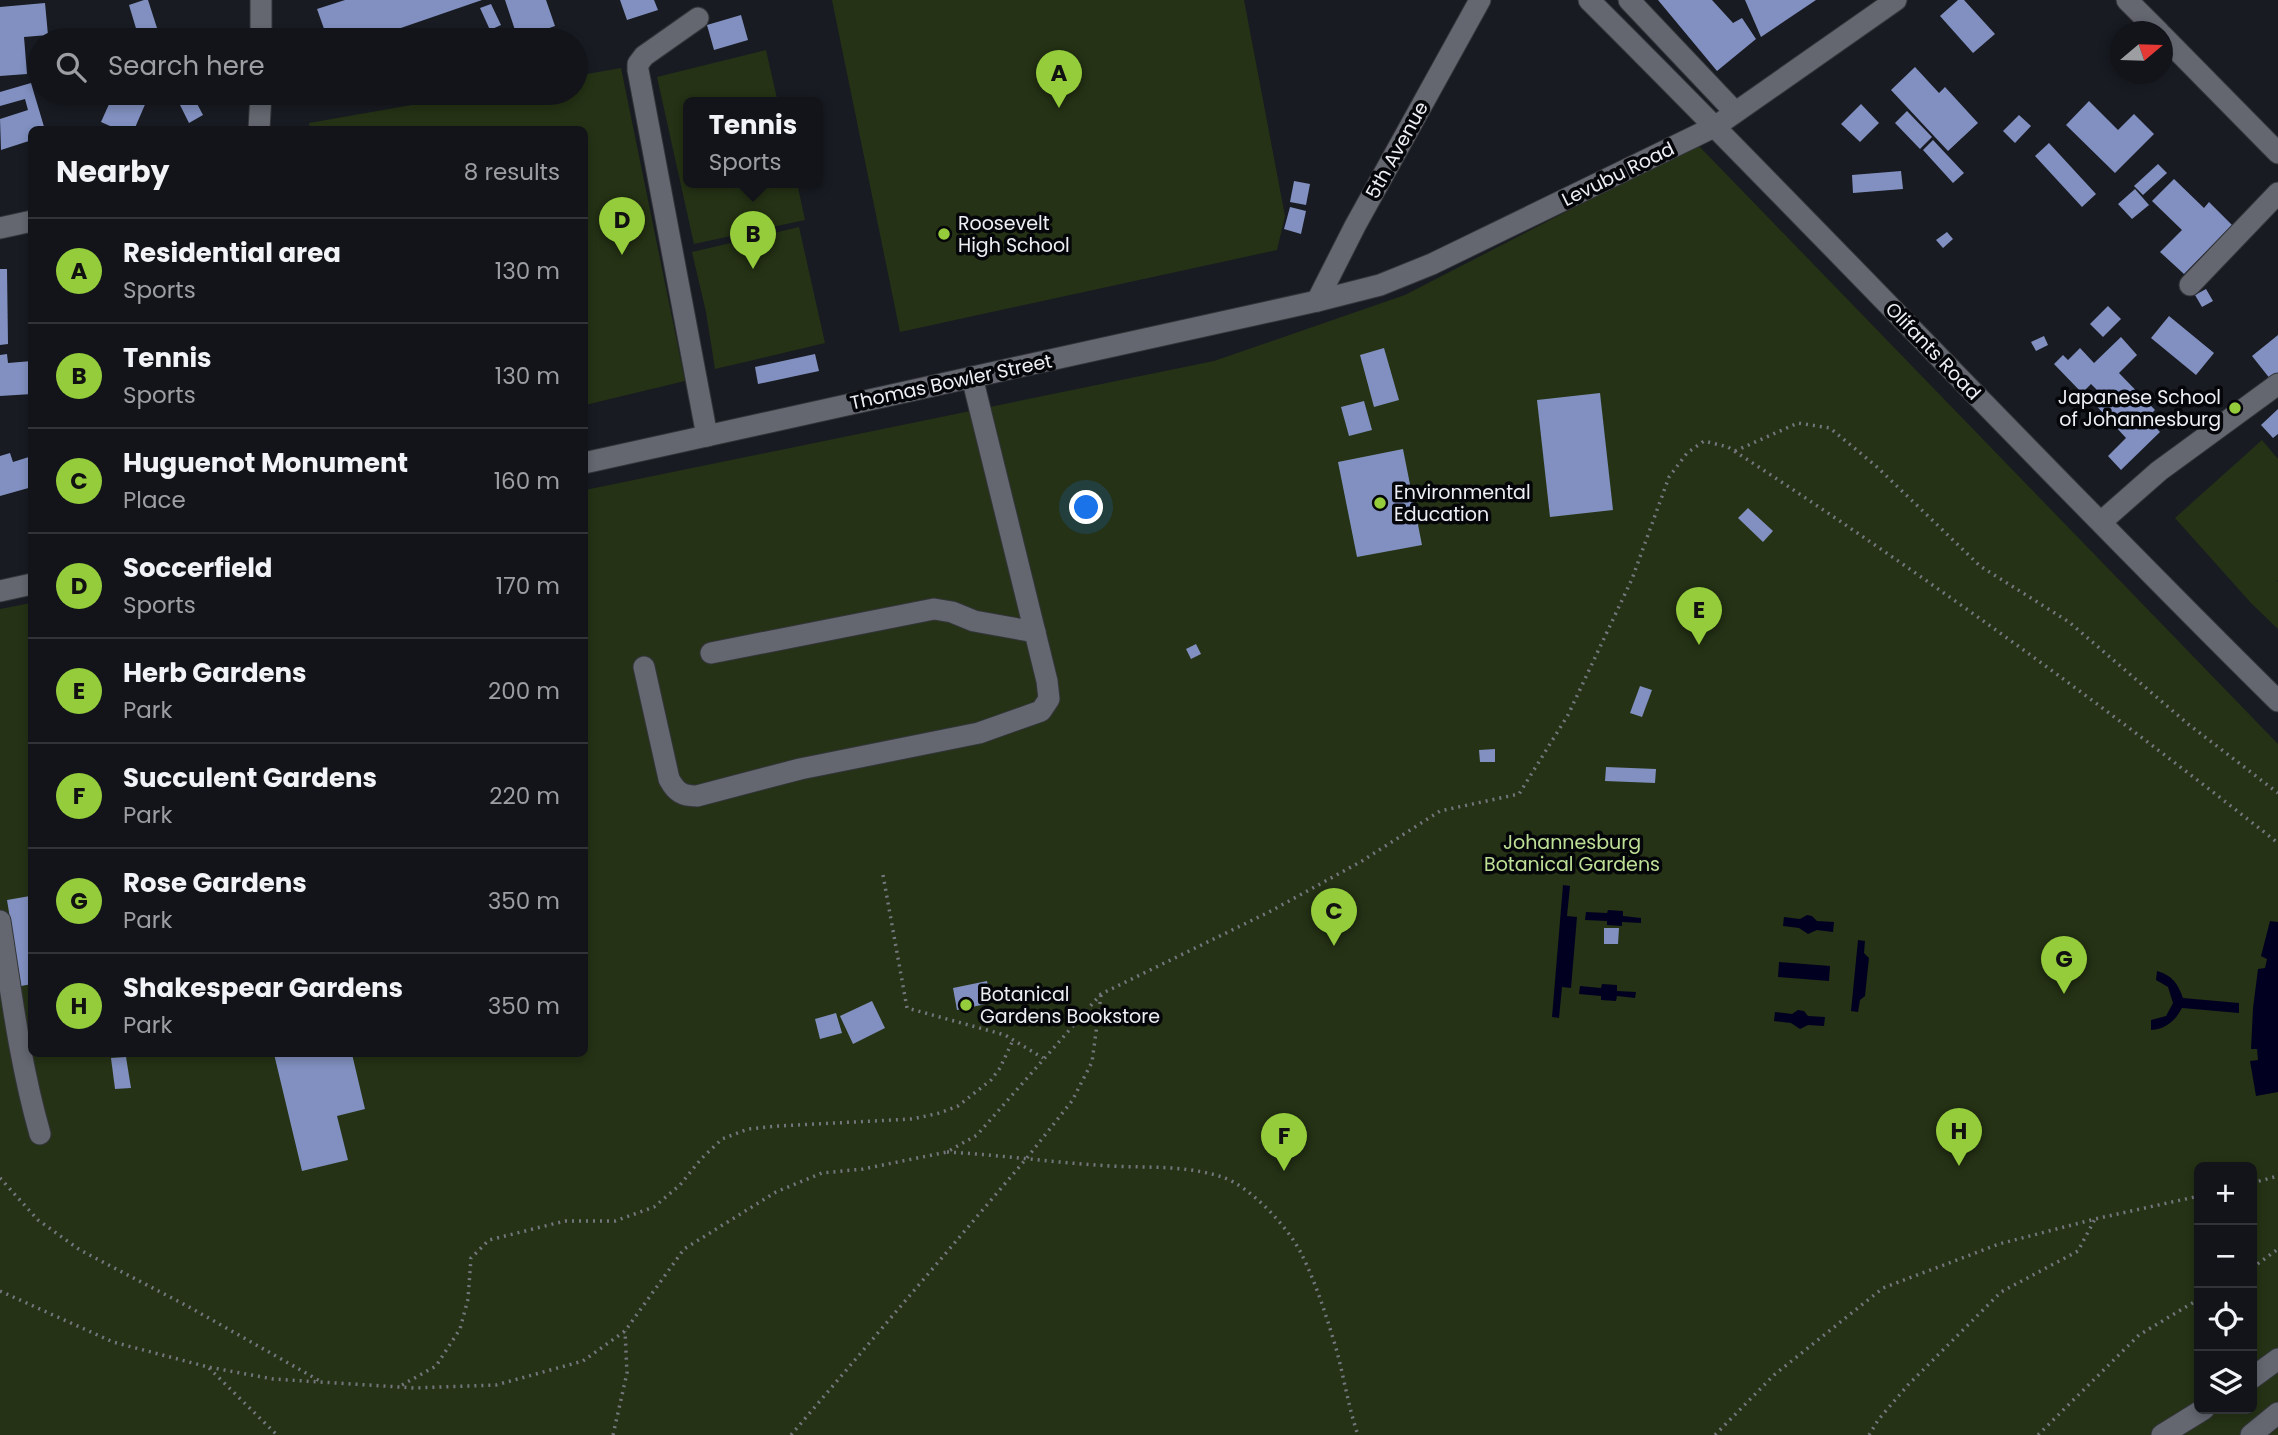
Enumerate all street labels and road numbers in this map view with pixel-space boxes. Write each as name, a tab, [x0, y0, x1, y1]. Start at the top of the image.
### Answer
street label: 5th Avenue	[1359, 96, 1435, 204]
street label: Levubu Road	[1557, 135, 1679, 213]
street label: Olifants Road	[1879, 296, 1987, 406]
street label: Thomas Bowler Street	[848, 347, 1054, 417]

